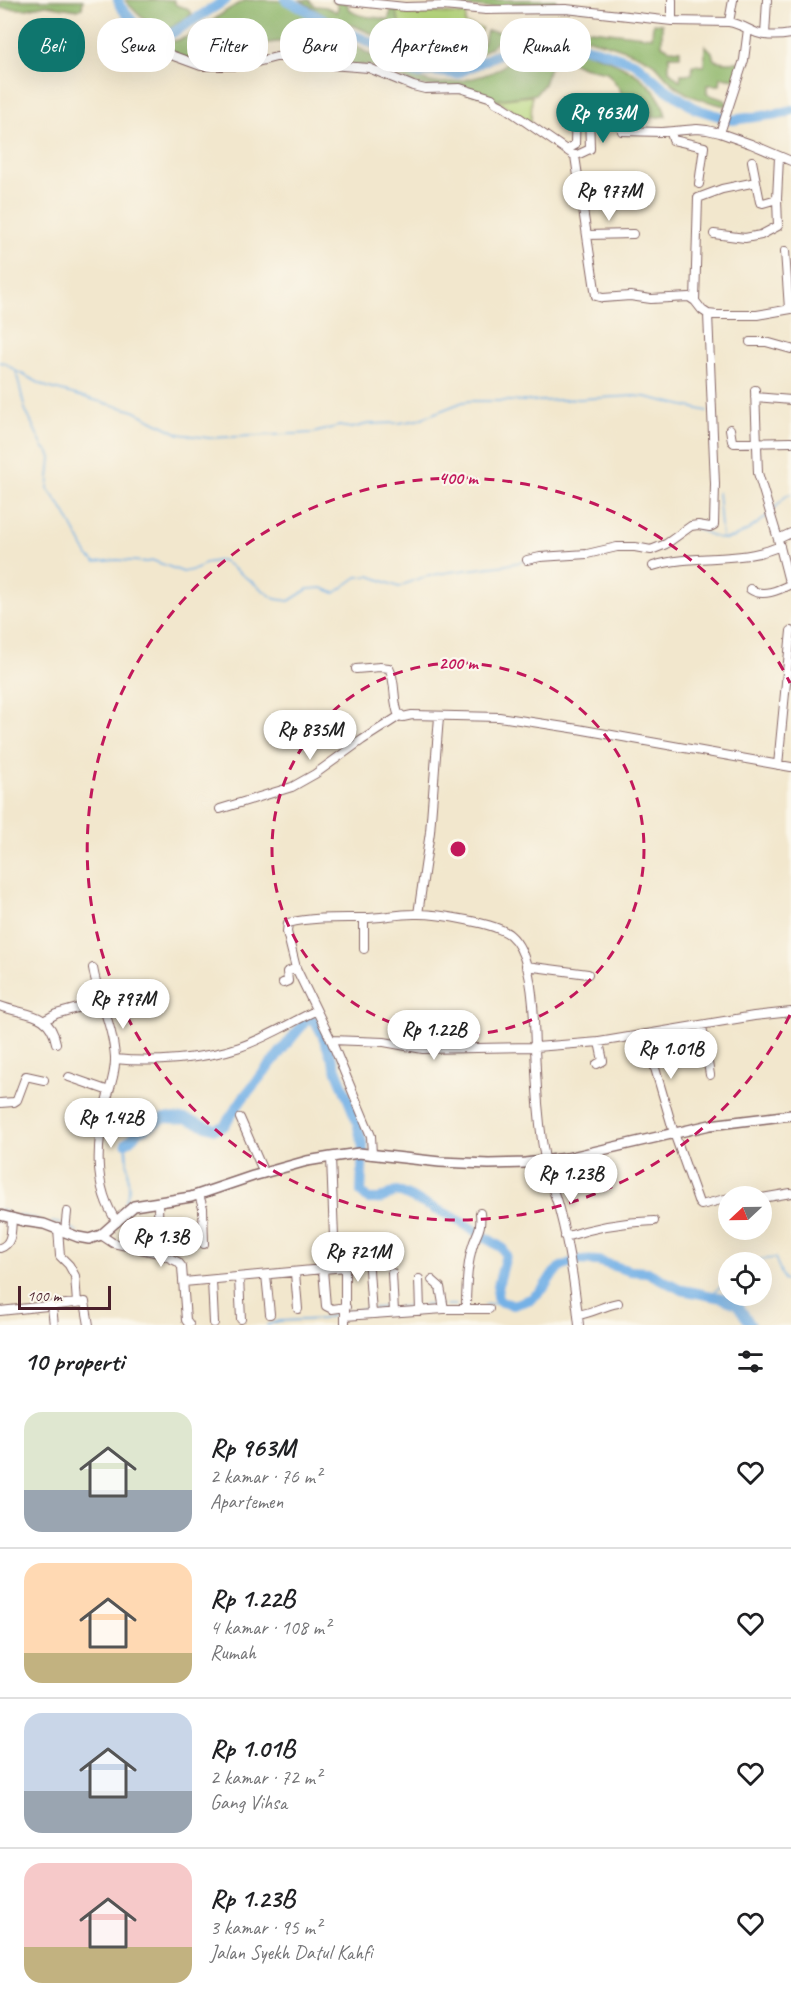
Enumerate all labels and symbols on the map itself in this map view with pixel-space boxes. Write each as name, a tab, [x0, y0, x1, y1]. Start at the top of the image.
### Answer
pin: Rp 963M	[548, 93, 658, 144]
pin: Rp 977M	[554, 171, 664, 222]
text: 400 m	[439, 467, 479, 489]
text: 200 m	[439, 652, 479, 674]
pin: Rp 835M	[255, 710, 365, 761]
centre of rings	[448, 839, 468, 859]
pin: Rp 797M	[68, 979, 178, 1030]
pin: Rp 1.22B	[372, 1010, 496, 1061]
pin: Rp 1.01B	[609, 1029, 733, 1080]
pin: Rp 1.42B	[49, 1098, 173, 1149]
pin: Rp 1.23B	[509, 1154, 633, 1205]
north arrow	[718, 1186, 772, 1240]
pin: Rp 1.3B	[106, 1217, 216, 1268]
pin: Rp 721M	[303, 1232, 413, 1283]
scale bar	[18, 1283, 111, 1310]

